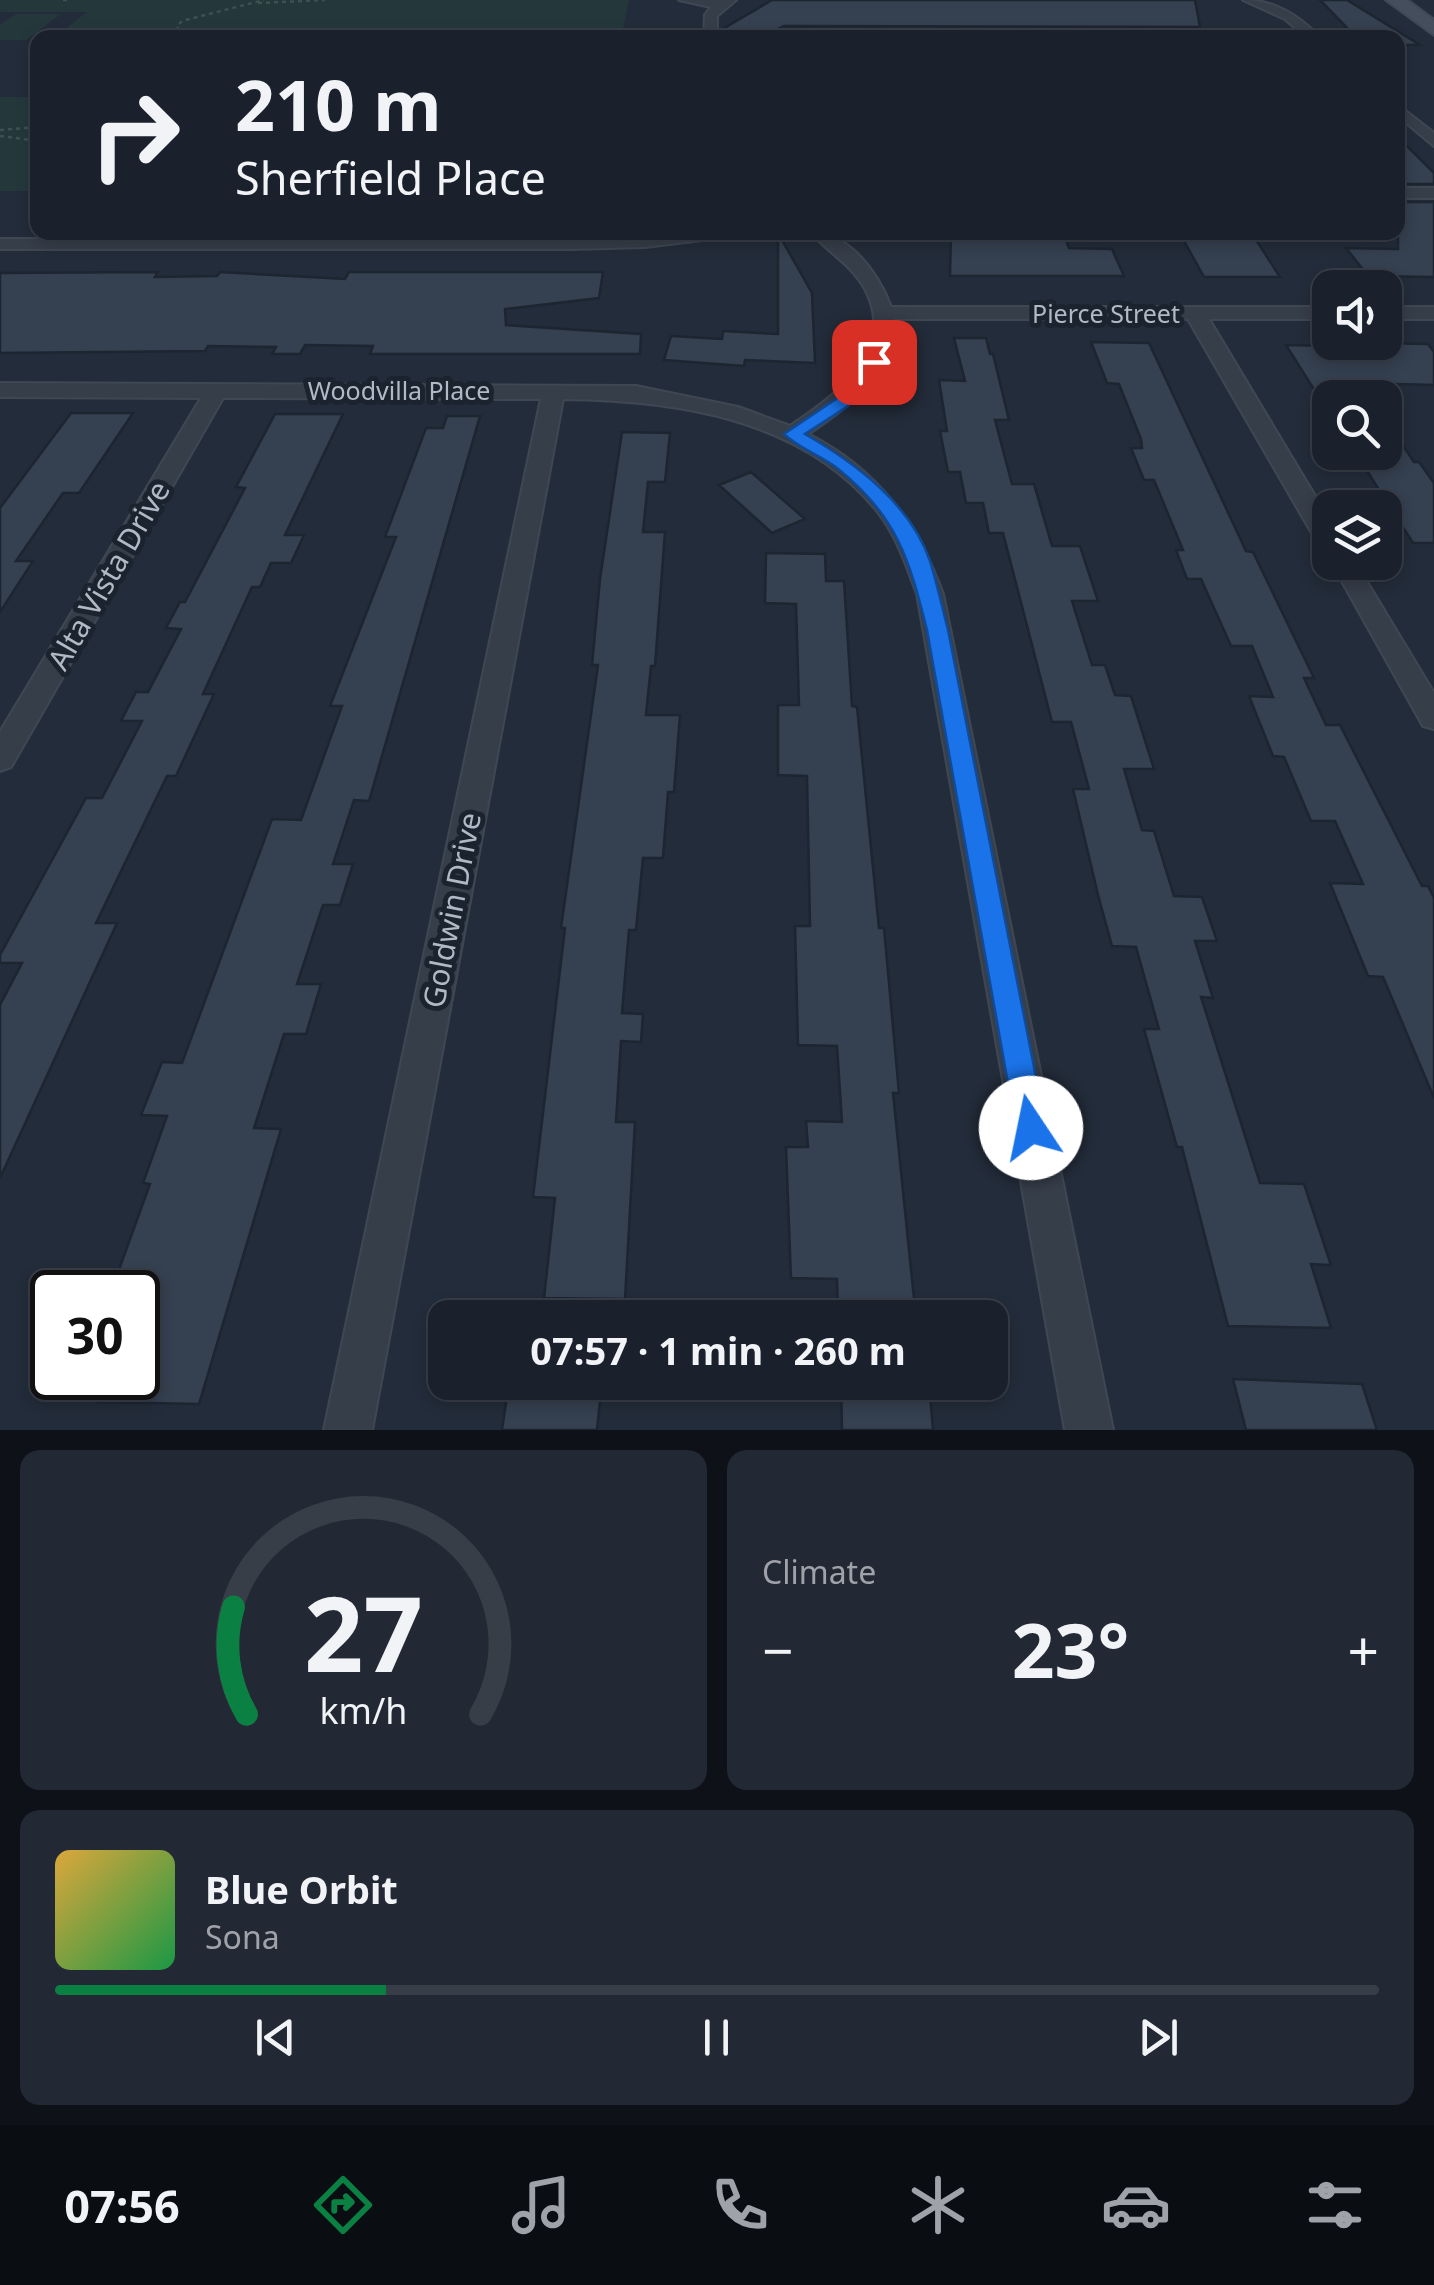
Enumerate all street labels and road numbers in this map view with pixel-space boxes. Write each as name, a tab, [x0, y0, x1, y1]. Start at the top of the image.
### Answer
street label: Pierce Street	[1032, 296, 1180, 330]
street label: Woodvilla Place	[308, 373, 490, 407]
street label: Alta Vista Drive	[37, 473, 179, 677]
street label: Goldwin Drive	[412, 809, 490, 1011]

